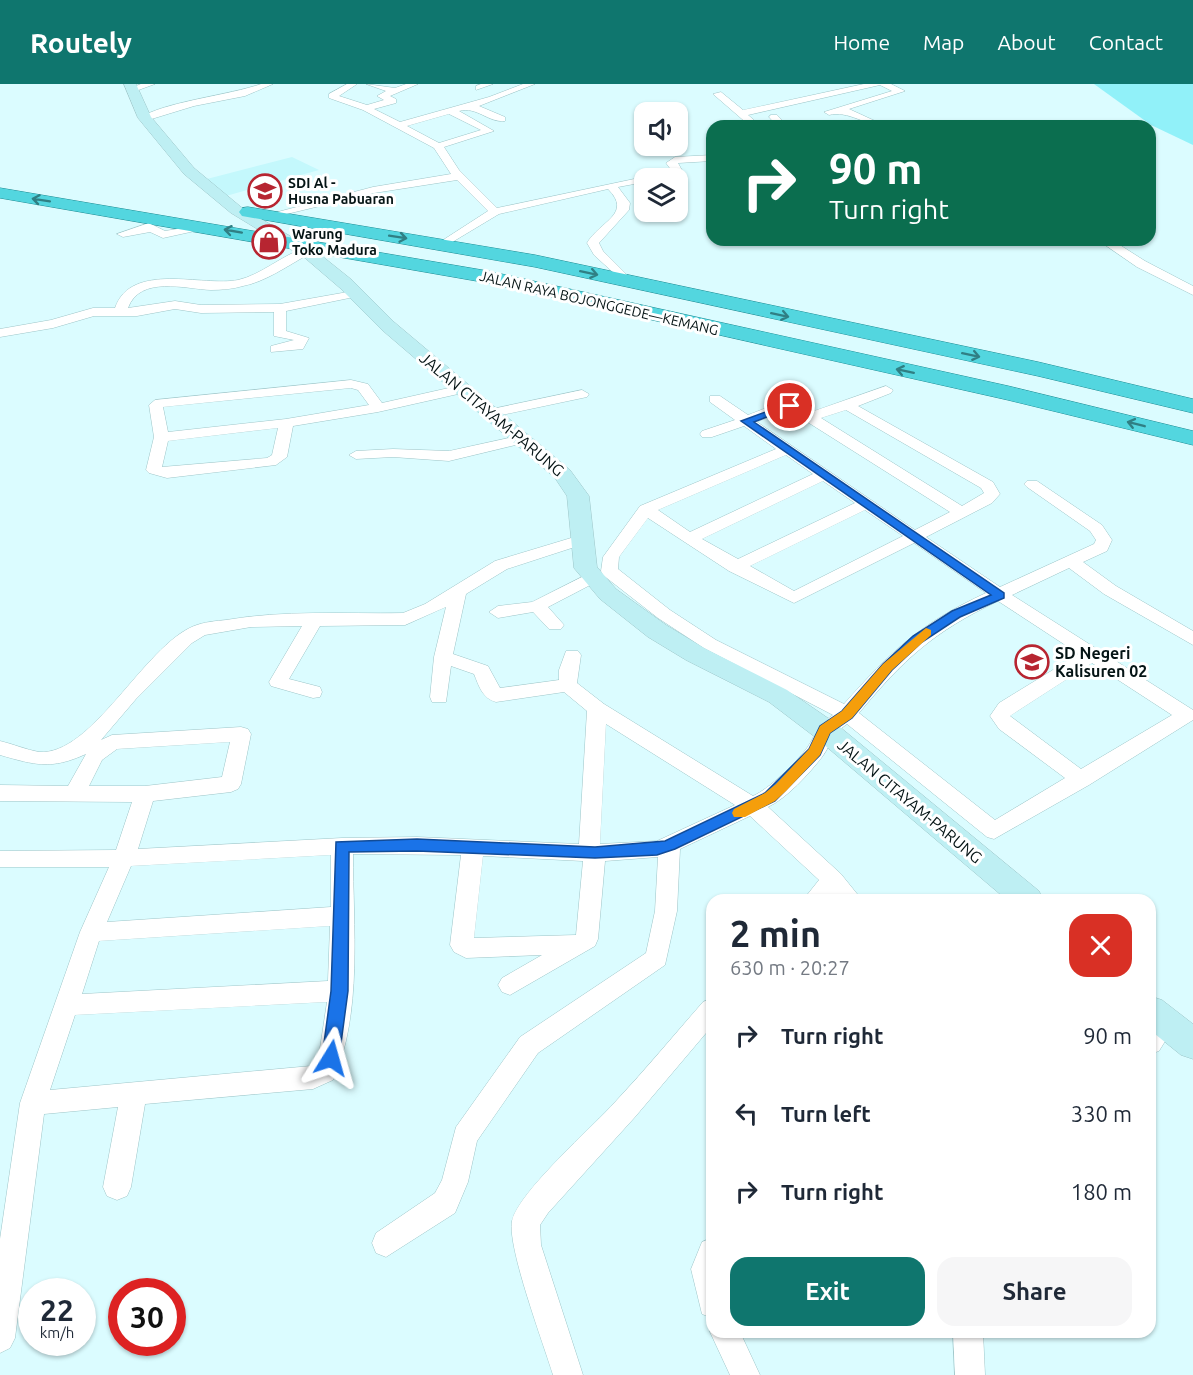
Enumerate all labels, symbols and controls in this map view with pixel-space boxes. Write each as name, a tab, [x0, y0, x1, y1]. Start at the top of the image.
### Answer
text: Routely	[30, 27, 132, 58]
text: Home	[833, 30, 890, 54]
text: Map	[923, 30, 964, 54]
text: About	[997, 30, 1056, 54]
text: Contact	[1089, 30, 1163, 54]
map controls	[634, 102, 688, 222]
button: sound	[634, 102, 688, 156]
icon: right	[730, 144, 808, 222]
text: 90 m	[829, 145, 923, 192]
button: layers	[634, 168, 688, 222]
school or university icon: SDI Al - Husna Pabuaran	[247, 173, 283, 209]
place label: SDI Al - Husna Pabuaran	[288, 175, 394, 207]
one-way arrow	[31, 194, 51, 205]
text: Turn right	[829, 194, 949, 224]
shop icon: Warung Toko Madura	[251, 224, 287, 260]
one-way arrow	[224, 225, 243, 236]
place label: Warung Toko Madura	[292, 226, 377, 258]
one-way arrow	[387, 231, 407, 242]
street label: JALAN RAYA BOJONGGEDE—KEMANG	[478, 268, 720, 338]
one-way arrow	[579, 268, 598, 280]
one-way arrow	[769, 310, 789, 321]
street label: JALAN CITAYAM-PARUNG	[416, 348, 568, 480]
one-way arrow	[960, 350, 980, 361]
one-way arrow	[896, 365, 916, 376]
pin	[764, 380, 815, 431]
icon: arrive	[773, 389, 806, 422]
one-way arrow	[1127, 418, 1146, 430]
school or university icon: SD Negeri Kalisuren 02	[1014, 644, 1050, 680]
place label: SD Negeri Kalisuren 02	[1055, 644, 1147, 680]
street label: JALAN CITAYAM-PARUNG	[834, 735, 986, 867]
text: 2 min	[730, 913, 821, 954]
button: close	[1069, 914, 1132, 977]
text: 630 m · 20:27	[730, 956, 850, 979]
icon: right	[730, 1019, 763, 1052]
text: Turn right	[781, 1023, 883, 1048]
text: 90 m	[1083, 1023, 1132, 1048]
position arrow	[299, 1026, 363, 1090]
icon: left	[730, 1097, 763, 1130]
text: Turn left	[781, 1101, 871, 1126]
text: 330 m	[1071, 1101, 1132, 1126]
icon: right	[730, 1175, 763, 1208]
text: Turn right	[781, 1179, 883, 1204]
text: 180 m	[1071, 1179, 1132, 1204]
button: Exit	[730, 1257, 925, 1326]
button: Share	[937, 1257, 1132, 1326]
speed limit sign: 30	[108, 1278, 186, 1356]
text: 22	[40, 1293, 74, 1327]
text: km/h	[40, 1324, 74, 1341]

